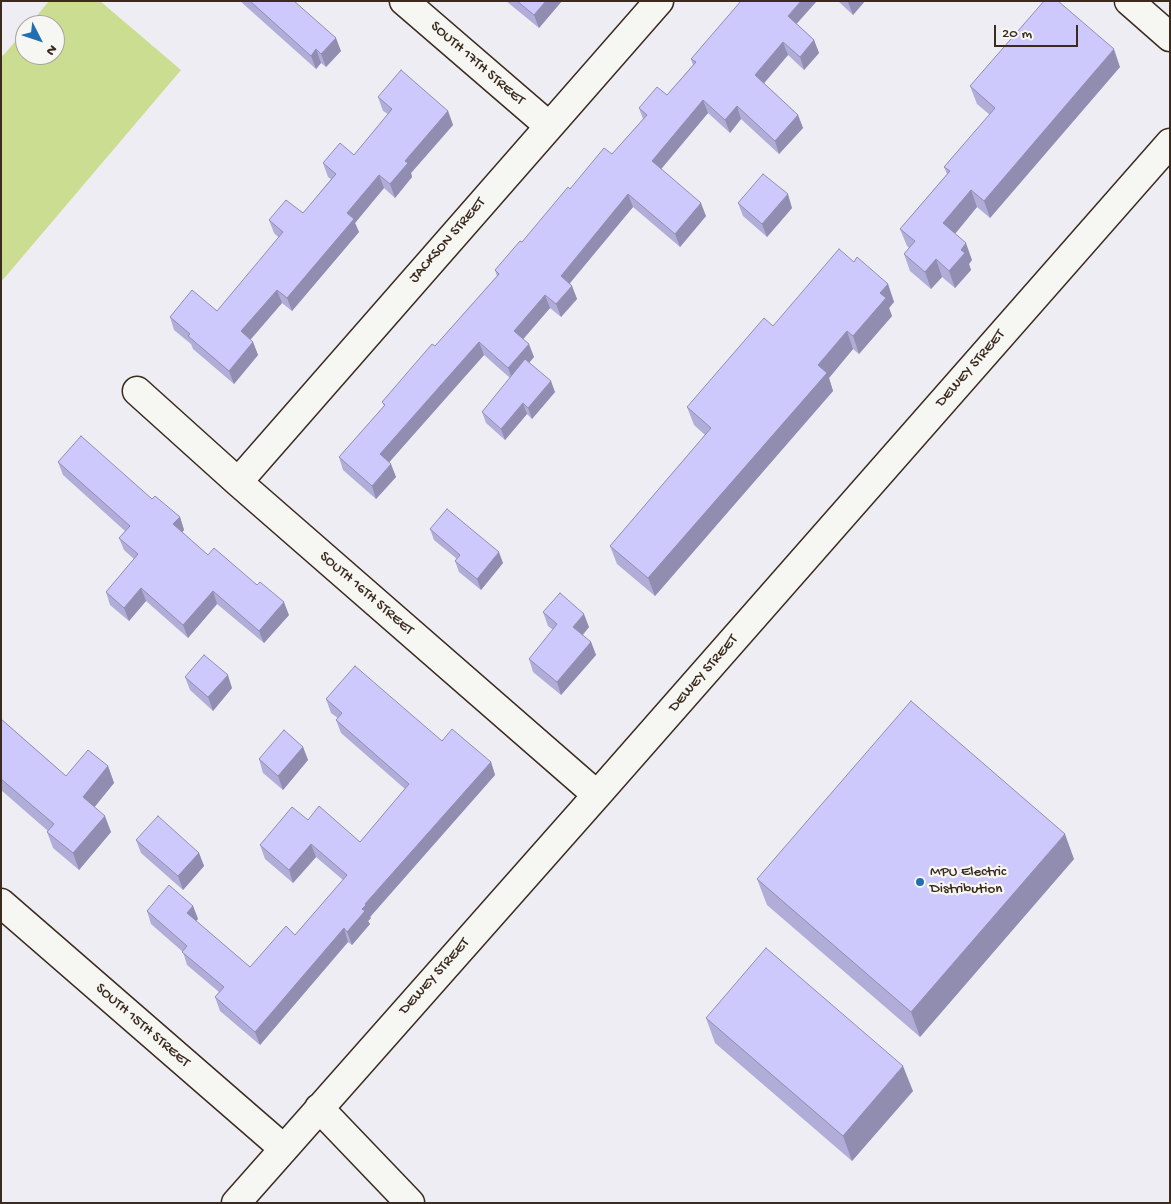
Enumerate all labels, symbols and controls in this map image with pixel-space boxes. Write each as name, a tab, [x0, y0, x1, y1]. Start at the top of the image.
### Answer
north arrow	[15, 15, 65, 65]
scale bar	[996, 15, 1080, 47]
street label: SOUTH 17TH STREET	[426, 18, 528, 110]
text: 20 m	[1002, 25, 1032, 43]
text: N	[42, 40, 60, 59]
street label: JACKSON STREET	[406, 195, 490, 287]
street label: DEWEY STREET	[932, 327, 1010, 411]
street label: SOUTH 16TH STREET	[315, 548, 417, 640]
street label: DEWEY STREET	[665, 632, 743, 716]
place label: MPU Electric Distribution	[930, 864, 1006, 899]
marker: MPU Electric Distribution	[914, 876, 926, 888]
street label: DEWEY STREET	[396, 935, 474, 1019]
street label: SOUTH 15TH STREET	[91, 980, 193, 1072]

